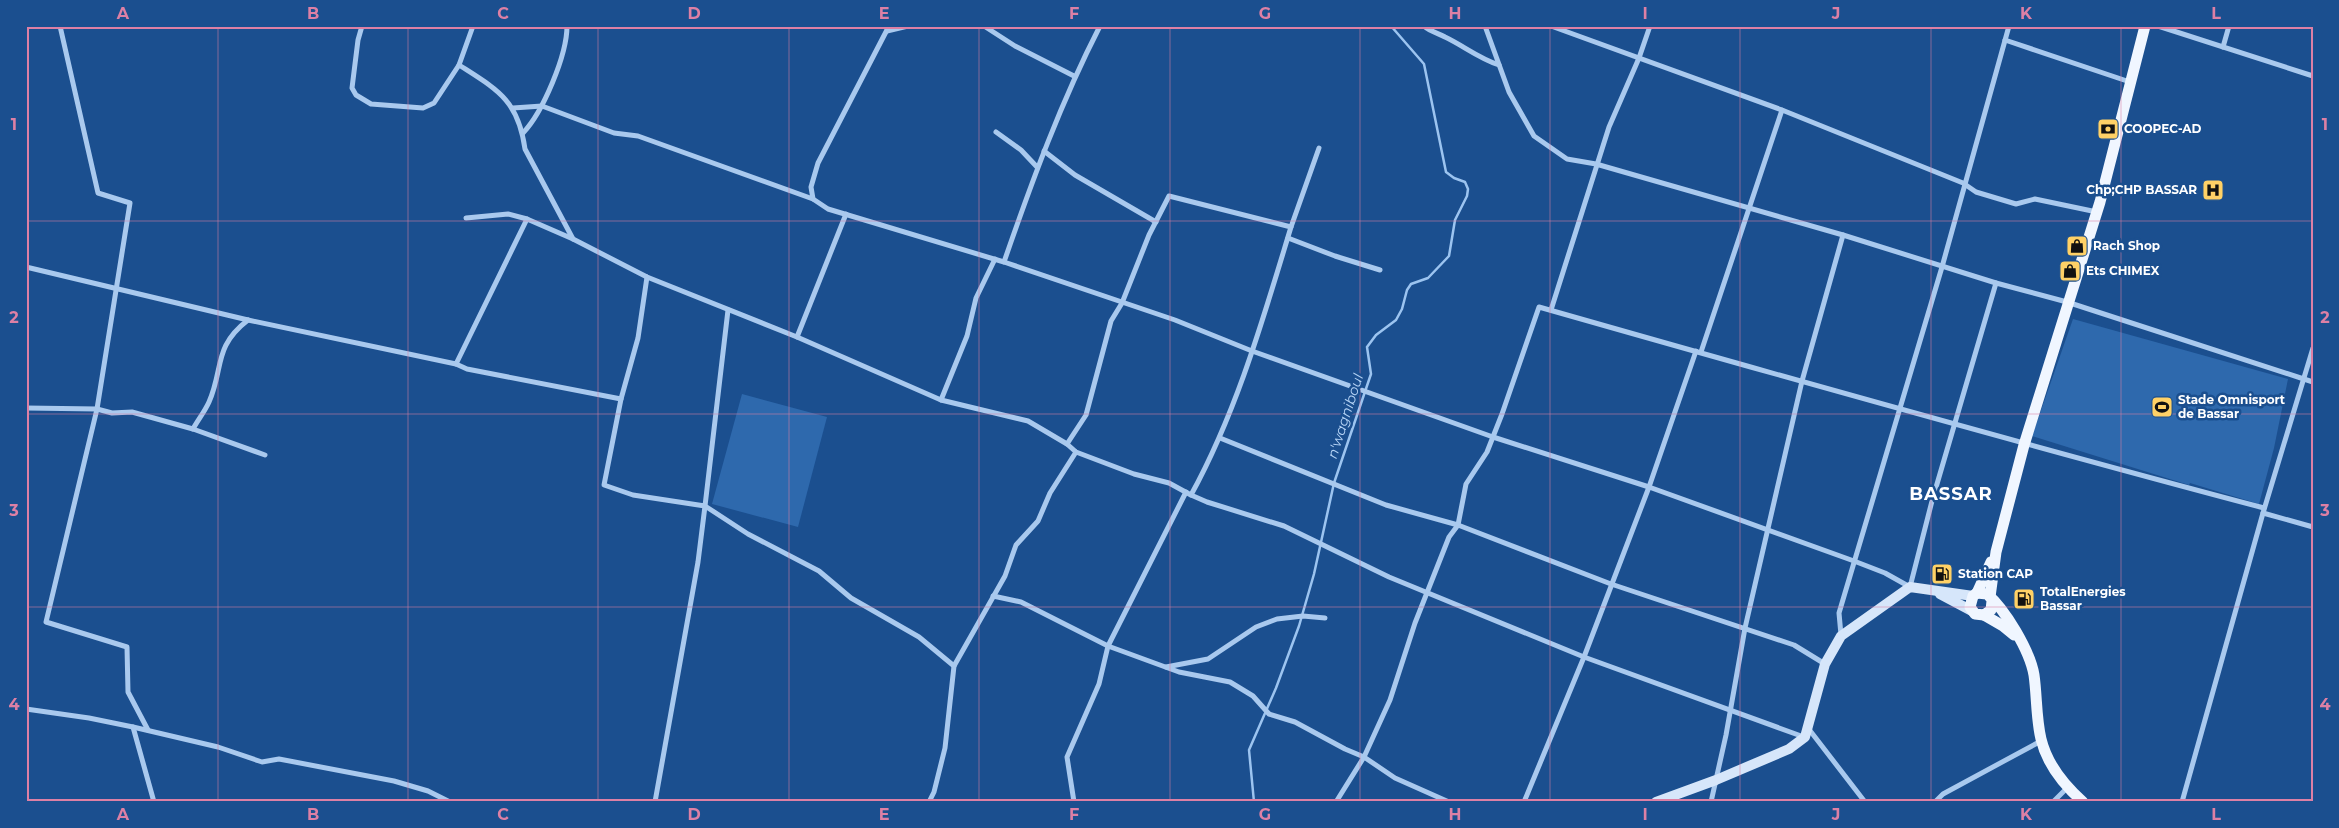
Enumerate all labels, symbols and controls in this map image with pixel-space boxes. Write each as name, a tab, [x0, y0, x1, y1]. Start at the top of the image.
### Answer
text: A	[116, 4, 130, 23]
text: B	[307, 4, 319, 23]
text: C	[497, 4, 509, 23]
text: D	[687, 4, 701, 23]
text: E	[879, 4, 889, 23]
text: F	[1069, 4, 1079, 23]
text: G	[1259, 4, 1271, 23]
text: H	[1449, 4, 1461, 23]
text: I	[1642, 4, 1648, 23]
text: J	[1831, 4, 1840, 23]
text: K	[2020, 4, 2033, 23]
text: L	[2211, 4, 2221, 23]
text: 1	[11, 115, 17, 134]
text: 1	[2322, 115, 2328, 134]
bank icon: COOPEC-AD	[2096, 117, 2120, 141]
place label: COOPEC-AD	[2124, 121, 2201, 136]
hospital icon: Chp;CHP BASSAR	[2201, 178, 2225, 202]
place label: Chp;CHP BASSAR	[2086, 182, 2197, 197]
shop icon: Rach Shop	[2065, 234, 2089, 258]
place label: Rach Shop	[2093, 238, 2160, 253]
shop icon: Ets CHIMEX	[2058, 259, 2082, 283]
place label: Ets CHIMEX	[2086, 263, 2160, 278]
text: 2	[9, 308, 19, 327]
text: 2	[2320, 308, 2330, 327]
water label: n'wagniboul	[1323, 371, 1367, 461]
place label: Stade Omnisport de Bassar	[2178, 392, 2286, 421]
sports icon: Stade Omnisport de Bassar	[2150, 395, 2174, 419]
district label: BASSAR	[1909, 483, 1993, 505]
text: 3	[8, 501, 19, 520]
text: 3	[2319, 501, 2330, 520]
fuel station icon: Station CAP	[1930, 562, 1954, 586]
place label: Station CAP	[1958, 566, 2033, 581]
place label: TotalEnergies Bassar	[2040, 584, 2126, 613]
fuel station icon: TotalEnergies Bassar	[2012, 587, 2036, 611]
text: 4	[8, 695, 20, 714]
text: 4	[2319, 695, 2331, 714]
text: A	[116, 805, 130, 824]
text: B	[307, 805, 319, 824]
text: C	[497, 805, 509, 824]
text: D	[687, 805, 701, 824]
text: E	[879, 805, 889, 824]
text: F	[1069, 805, 1079, 824]
text: G	[1259, 805, 1271, 824]
text: H	[1449, 805, 1461, 824]
text: I	[1642, 805, 1648, 824]
text: J	[1831, 805, 1840, 824]
text: K	[2020, 805, 2033, 824]
text: L	[2211, 805, 2221, 824]

